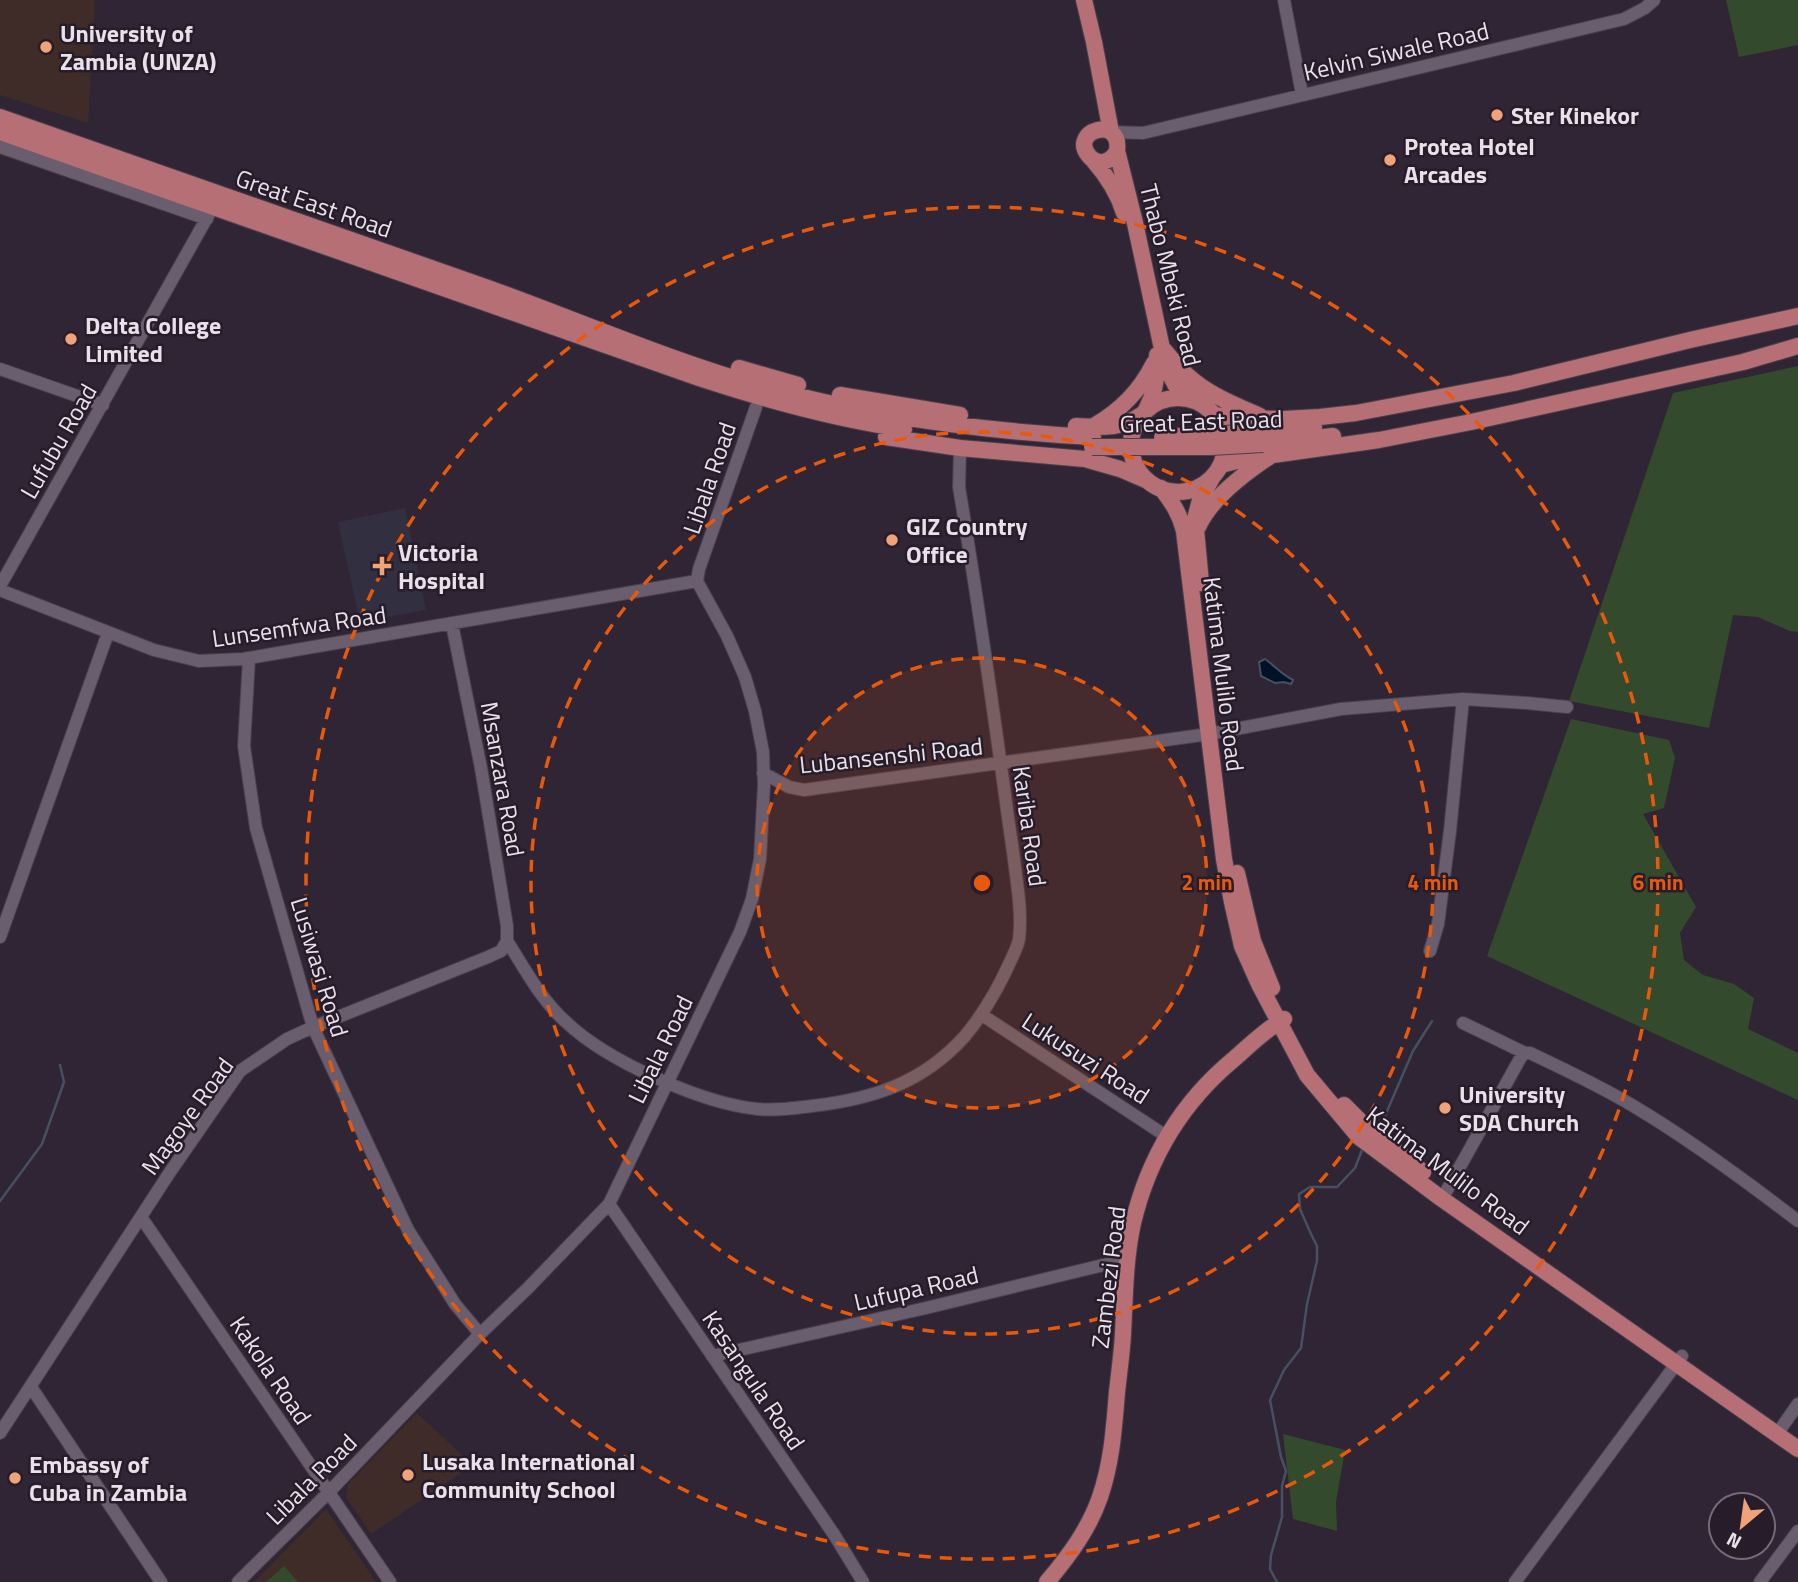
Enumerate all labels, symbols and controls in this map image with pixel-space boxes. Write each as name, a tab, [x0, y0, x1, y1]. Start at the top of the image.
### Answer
street label: Kelvin Siwale Road	[1300, 12, 1492, 90]
place label: University of Zambia (UNZA)	[60, 15, 216, 79]
marker: University of Zambia (UNZA)	[38, 39, 54, 55]
place label: Ster Kinekor	[1511, 97, 1639, 133]
marker: Ster Kinekor	[1489, 107, 1505, 123]
place label: Protea Hotel Arcades	[1404, 128, 1535, 192]
marker: Protea Hotel Arcades	[1382, 152, 1398, 168]
street label: Great East Road	[231, 159, 397, 247]
street label: Thabo Mbeki Road	[1131, 180, 1211, 370]
place label: Delta College Limited	[85, 307, 221, 371]
marker: Delta College Limited	[63, 331, 79, 347]
street label: Lufubu Road	[11, 377, 105, 505]
street label: Great East Road	[1119, 400, 1283, 442]
street label: Libala Road	[673, 417, 745, 539]
place label: GIZ Country Office	[906, 508, 1027, 572]
marker: GIZ Country Office	[884, 532, 900, 548]
place label: Victoria Hospital	[398, 534, 485, 598]
marker: Victoria Hospital	[372, 556, 392, 576]
street label: Katima Mulilo Road	[1194, 575, 1254, 773]
street label: Lunsemfwa Road	[209, 596, 389, 656]
street label: Msanzara Road	[472, 699, 534, 859]
street label: Lubansenshi Road	[797, 727, 985, 783]
street label: Kariba Road	[1004, 764, 1056, 888]
text: 2 min	[1181, 866, 1233, 898]
text: 4 min	[1407, 866, 1459, 898]
text: 6 min	[1632, 866, 1684, 898]
centre of rings	[970, 871, 994, 895]
street label: Lusiwasi Road	[282, 893, 358, 1041]
street label: Libala Road	[618, 989, 702, 1109]
street label: Lukusuzi Road	[1015, 1003, 1157, 1113]
street label: Magoye Road	[132, 1050, 242, 1182]
place label: University SDA Church	[1459, 1076, 1579, 1140]
street label: Katima Mulilo Road	[1359, 1097, 1537, 1243]
marker: University SDA Church	[1437, 1100, 1453, 1116]
street label: Zambezi Road	[1081, 1204, 1135, 1350]
street label: Lufupa Road	[850, 1256, 982, 1320]
street label: Kasangula Road	[694, 1303, 814, 1457]
street label: Kakola Road	[221, 1308, 321, 1432]
street label: Libala Road	[257, 1425, 365, 1533]
place label: Lusaka International Community School	[422, 1443, 635, 1507]
place label: Embassy of Cuba in Zambia	[29, 1446, 187, 1510]
marker: Lusaka International Community School	[400, 1467, 416, 1483]
marker: Embassy of Cuba in Zambia	[7, 1470, 23, 1486]
north arrow	[1707, 1491, 1777, 1561]
text: N	[1721, 1525, 1746, 1557]

